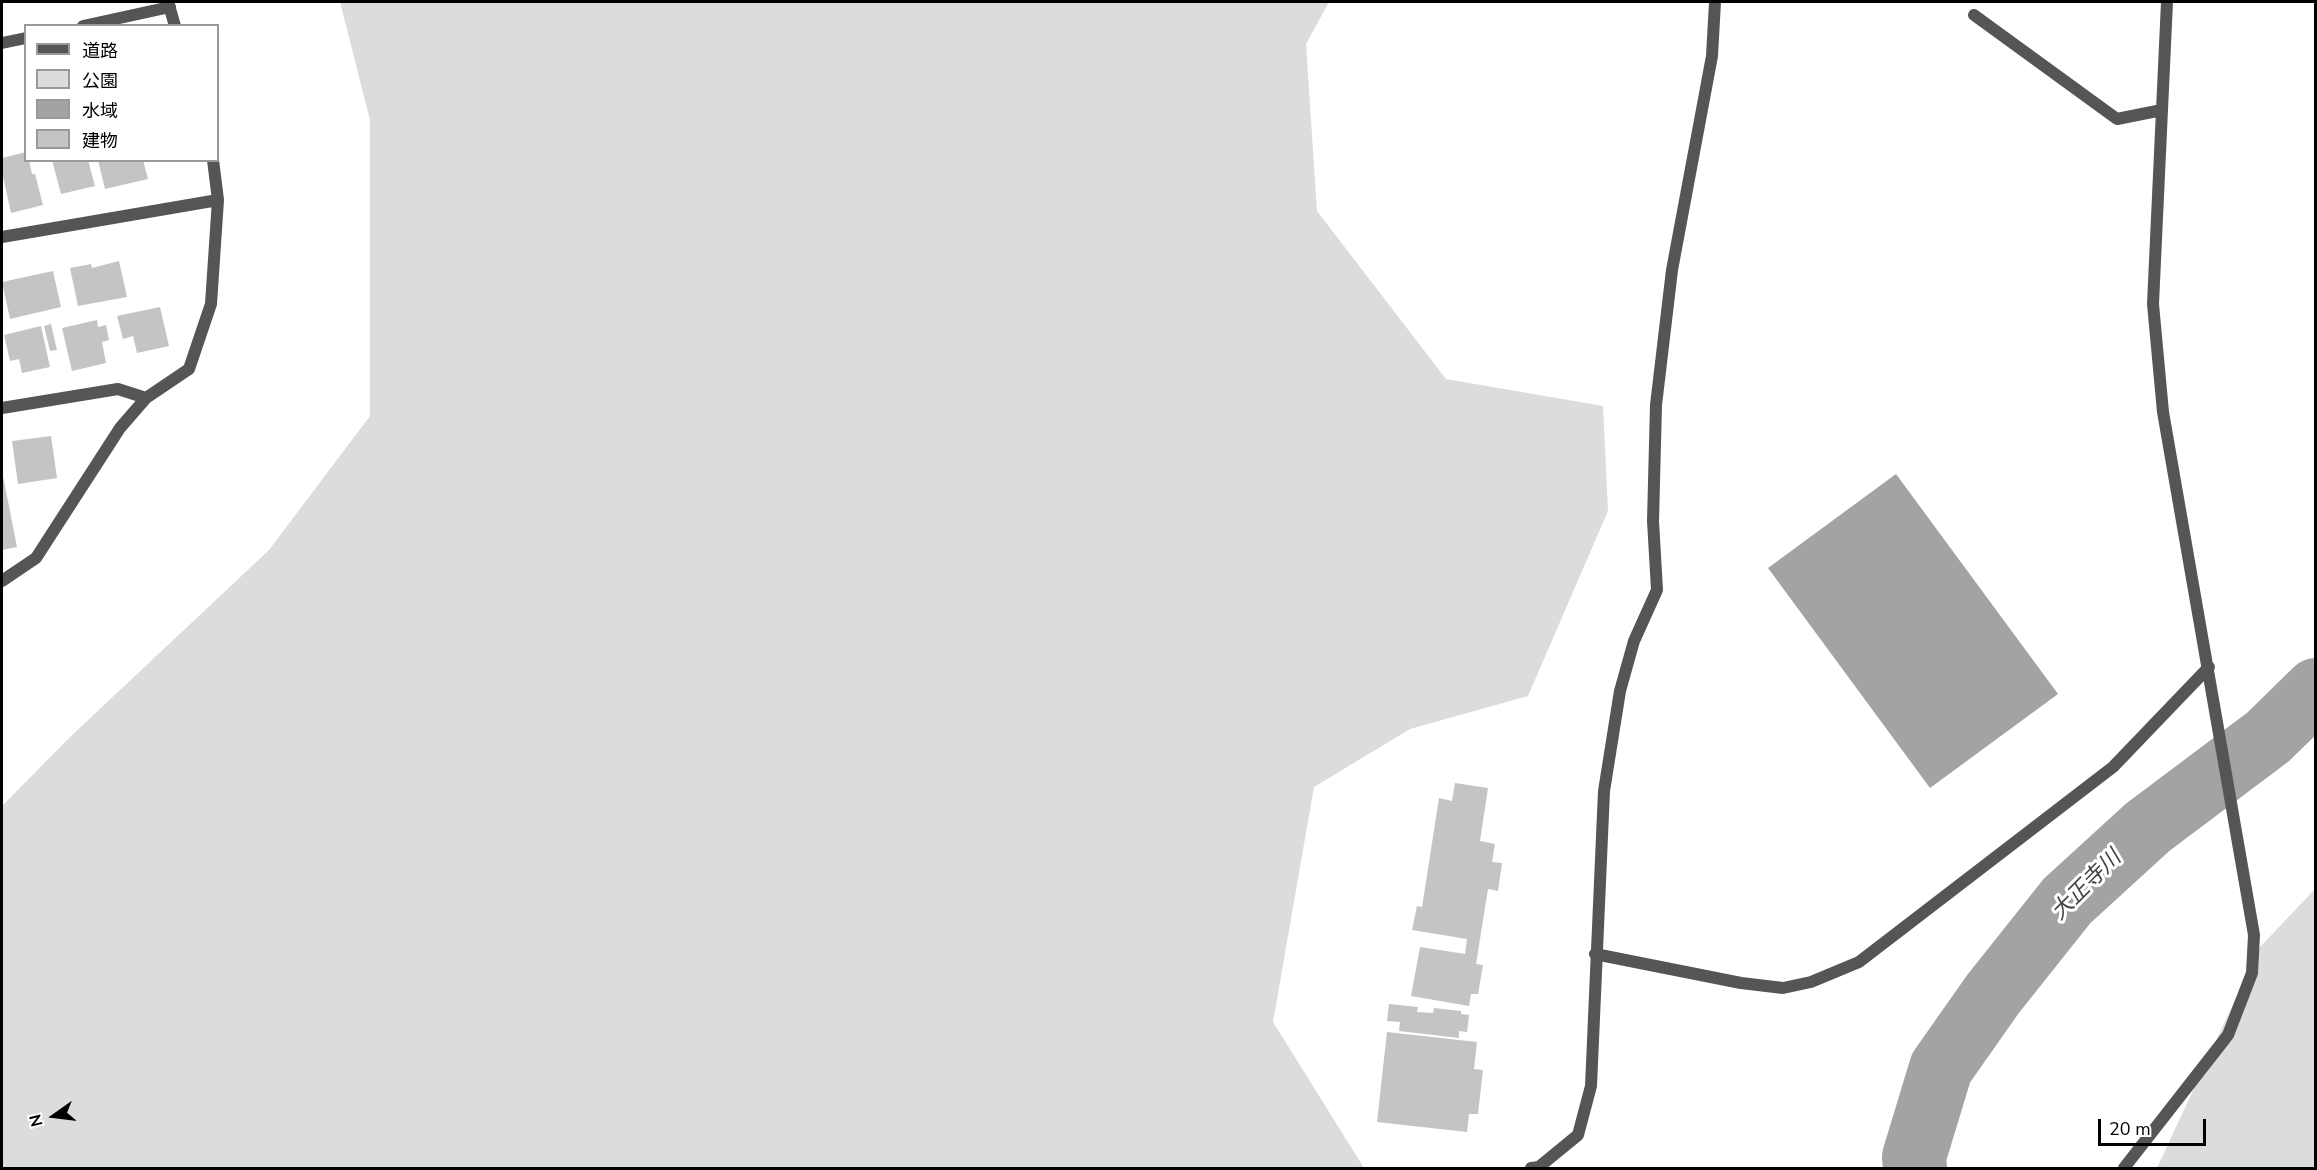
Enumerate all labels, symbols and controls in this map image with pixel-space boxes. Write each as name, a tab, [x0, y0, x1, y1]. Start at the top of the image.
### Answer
legend	[24, 24, 219, 162]
text: 道路	[82, 39, 118, 63]
text: 公園	[82, 69, 118, 93]
text: 水域	[82, 99, 118, 123]
text: 建物	[82, 129, 118, 153]
water label: 大正寺川	[2047, 846, 2127, 926]
north arrow	[24, 1086, 84, 1146]
scale bar	[2101, 1107, 2209, 1145]
text: N	[24, 1112, 49, 1129]
text: 20 m	[2109, 1117, 2151, 1141]

